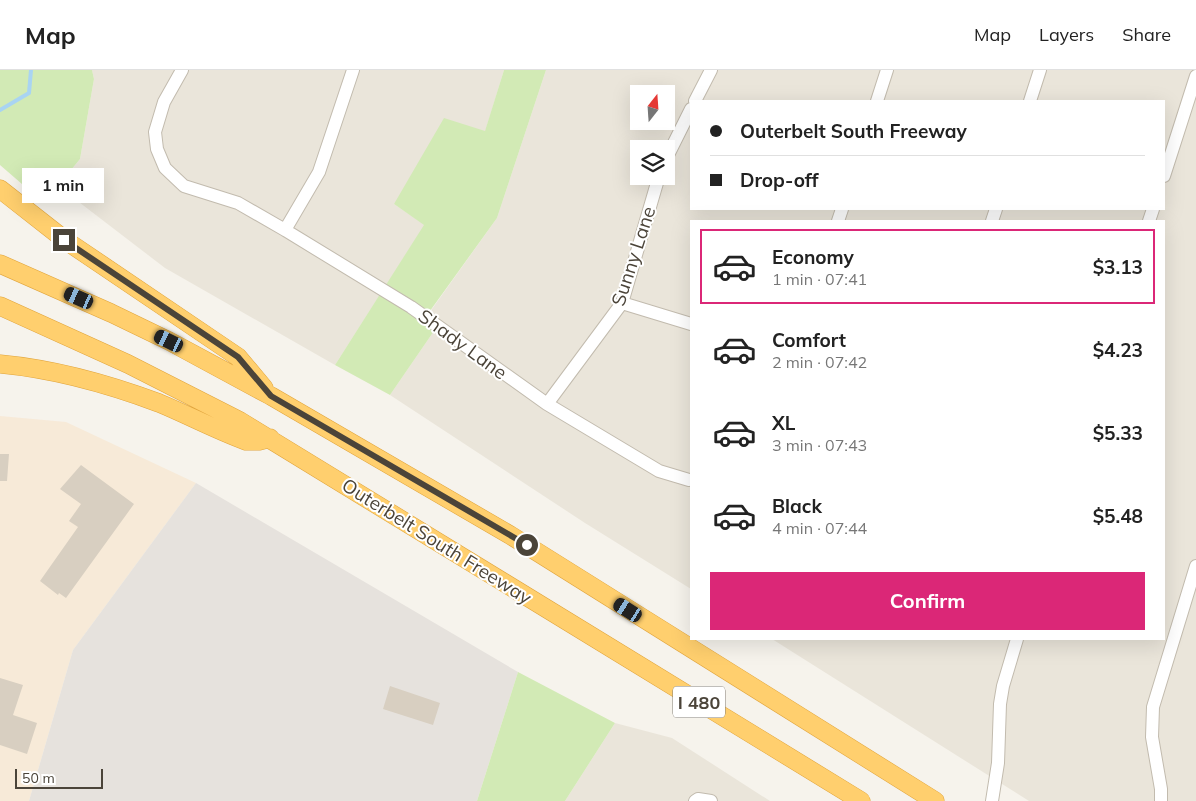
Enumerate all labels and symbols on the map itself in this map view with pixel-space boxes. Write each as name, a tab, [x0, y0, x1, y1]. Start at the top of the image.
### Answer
north arrow	[630, 85, 675, 130]
callout: 1 min	[23, 168, 105, 202]
street label: Sunny Lane	[606, 203, 660, 309]
route end	[53, 229, 75, 251]
car	[62, 285, 95, 311]
street label: Shady Lane	[414, 304, 512, 384]
car	[152, 328, 185, 354]
street label: Outerbelt South Freeway	[338, 473, 536, 609]
route start	[516, 534, 538, 556]
car	[611, 596, 644, 624]
road number: I 480	[673, 686, 725, 718]
scale bar	[15, 766, 102, 789]

